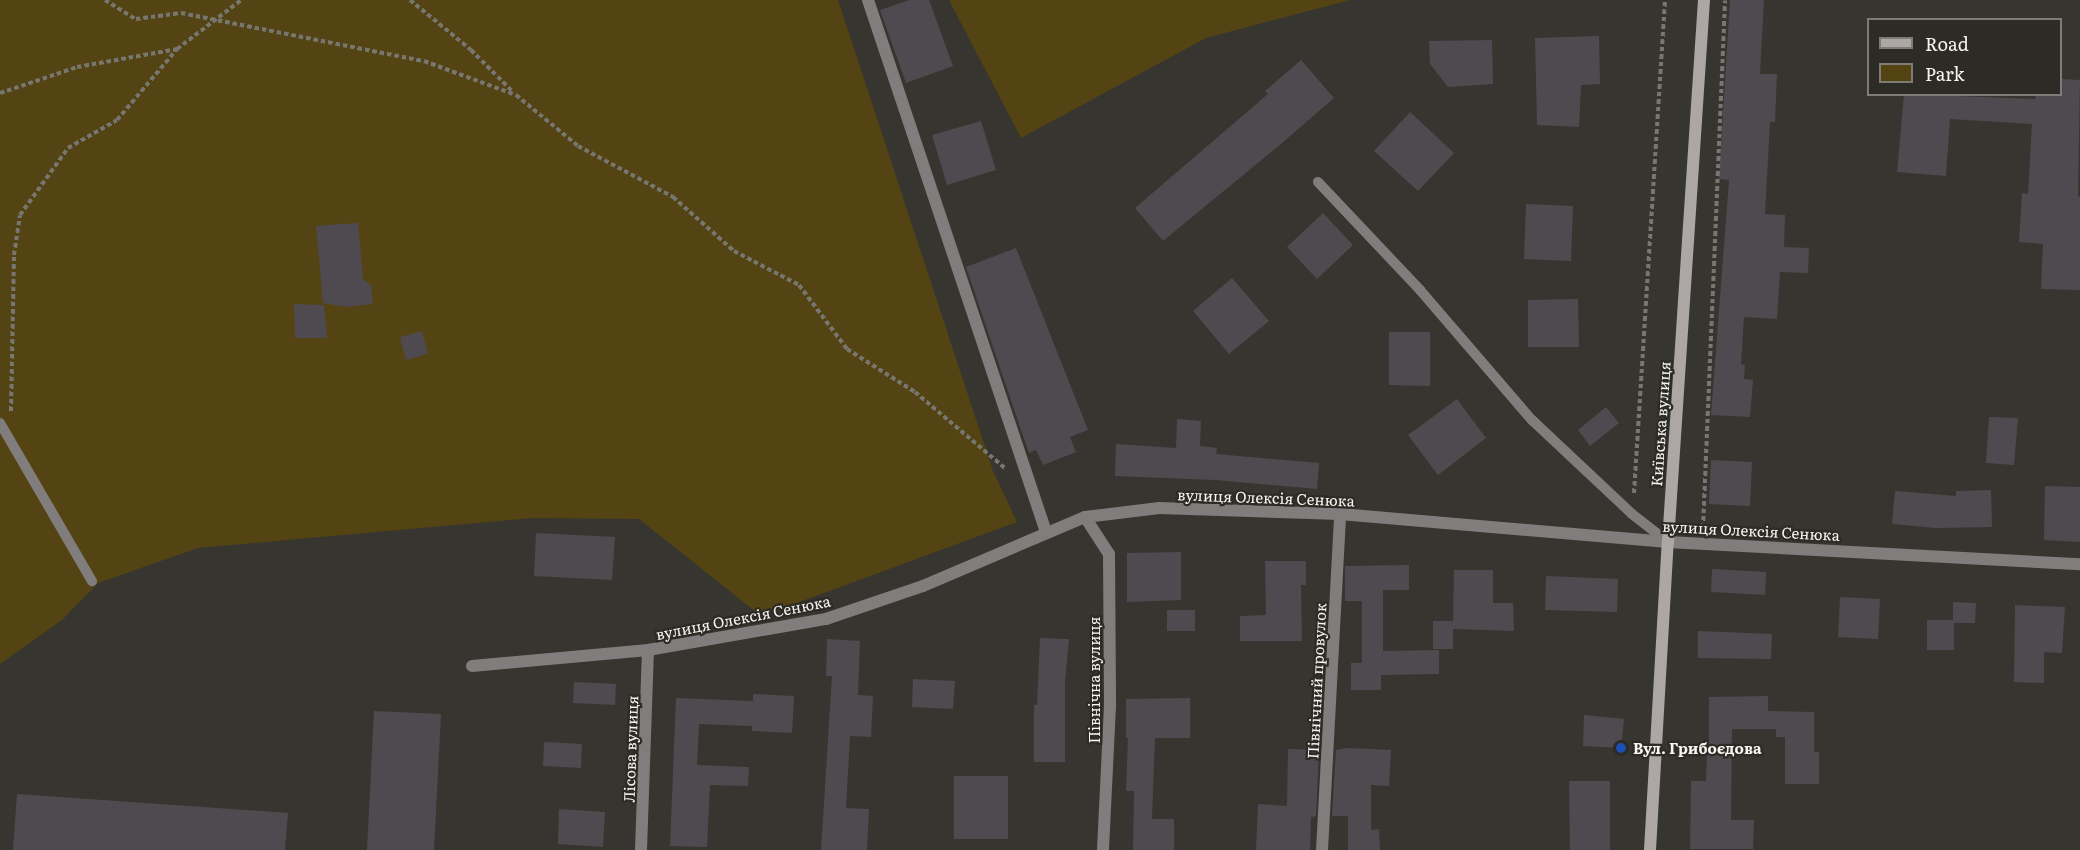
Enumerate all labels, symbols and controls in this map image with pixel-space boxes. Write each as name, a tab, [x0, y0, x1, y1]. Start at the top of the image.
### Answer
legend	[1867, 18, 2062, 96]
text: Road	[1925, 30, 1969, 57]
text: Park	[1925, 60, 1964, 87]
street label: Київська вулиця	[1647, 361, 1673, 487]
street label: вулиця Олексія Сенюка	[1177, 485, 1355, 509]
street label: вулиця Олексія Сенюка	[1662, 516, 1840, 544]
street label: вулиця Олексія Сенюка	[654, 591, 832, 643]
street label: Північний провулок	[1303, 603, 1329, 759]
street label: Північна вулиця	[1085, 616, 1103, 744]
street label: Лісова вулиця	[619, 695, 641, 803]
place label: Вул. Грибоєдова	[1633, 739, 1762, 757]
marker: Вул. Грибоєдова	[1614, 741, 1628, 755]

